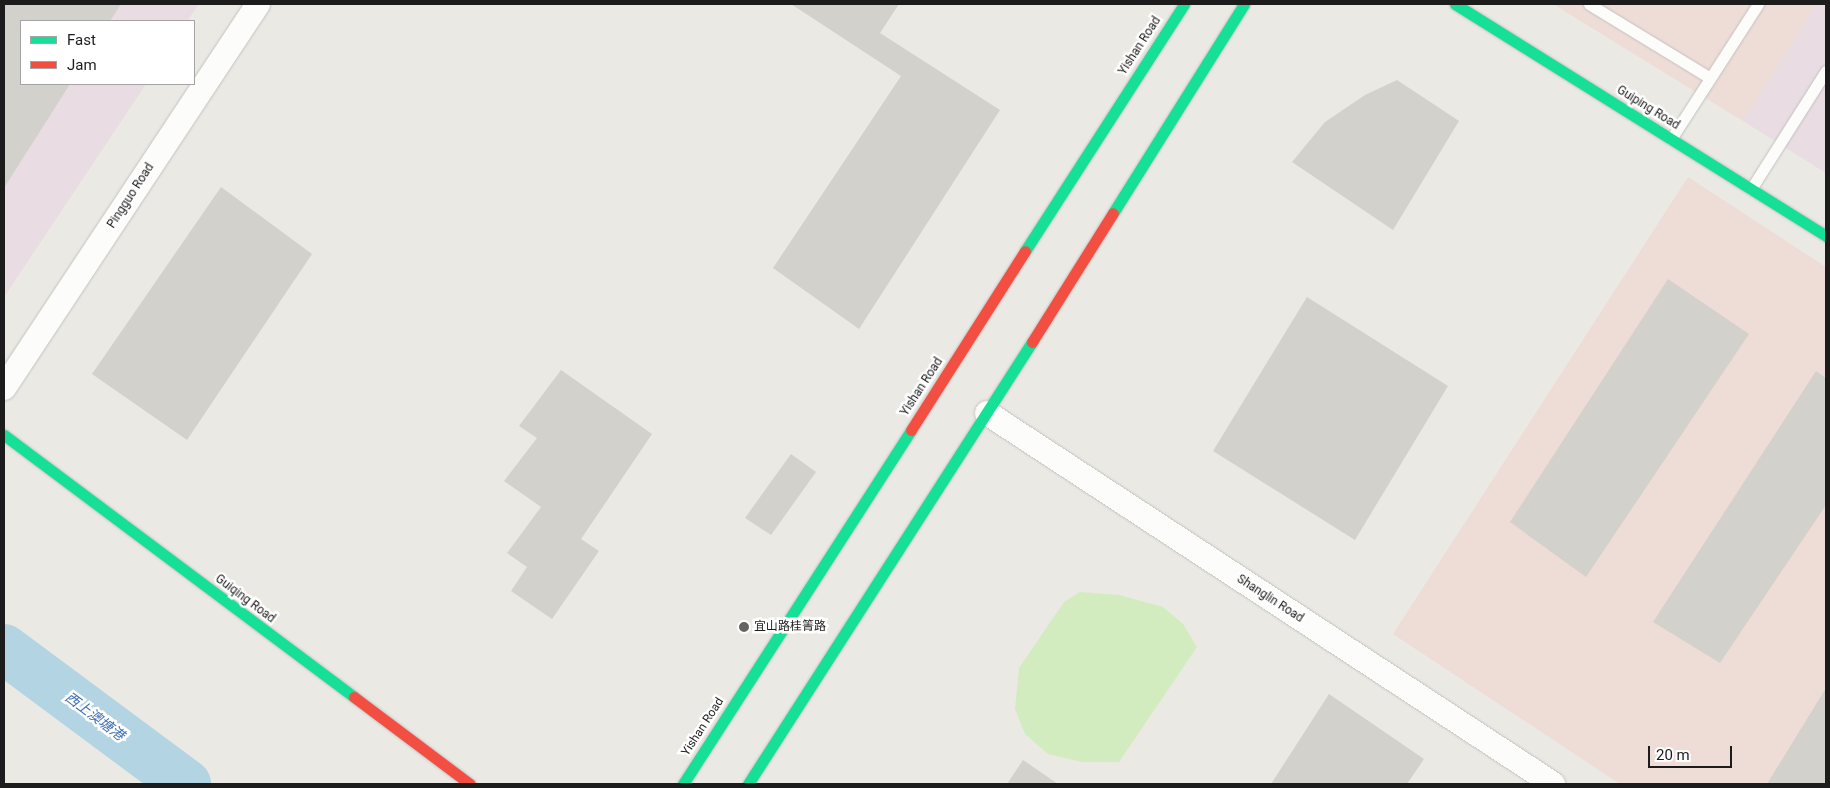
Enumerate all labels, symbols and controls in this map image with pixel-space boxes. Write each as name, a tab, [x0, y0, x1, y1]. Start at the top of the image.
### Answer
street label: Yishan Road	[1116, 14, 1164, 78]
legend	[20, 20, 195, 85]
text: Fast	[67, 31, 96, 49]
text: Jam	[67, 56, 97, 74]
street label: Guiping Road	[1614, 83, 1682, 133]
street label: Pingguo Road	[105, 161, 157, 231]
street label: Yishan Road	[898, 355, 946, 419]
street label: Guiqing Road	[212, 572, 278, 626]
street label: Shanglin Road	[1234, 572, 1306, 626]
place label: 宜山路桂箐路	[754, 620, 826, 634]
marker: 宜山路桂箐路	[738, 621, 750, 633]
water label: 西上澳塘港	[62, 688, 128, 744]
street label: Yishan Road	[679, 695, 727, 759]
scale bar	[1650, 736, 1734, 768]
text: 20 m	[1656, 746, 1690, 764]

